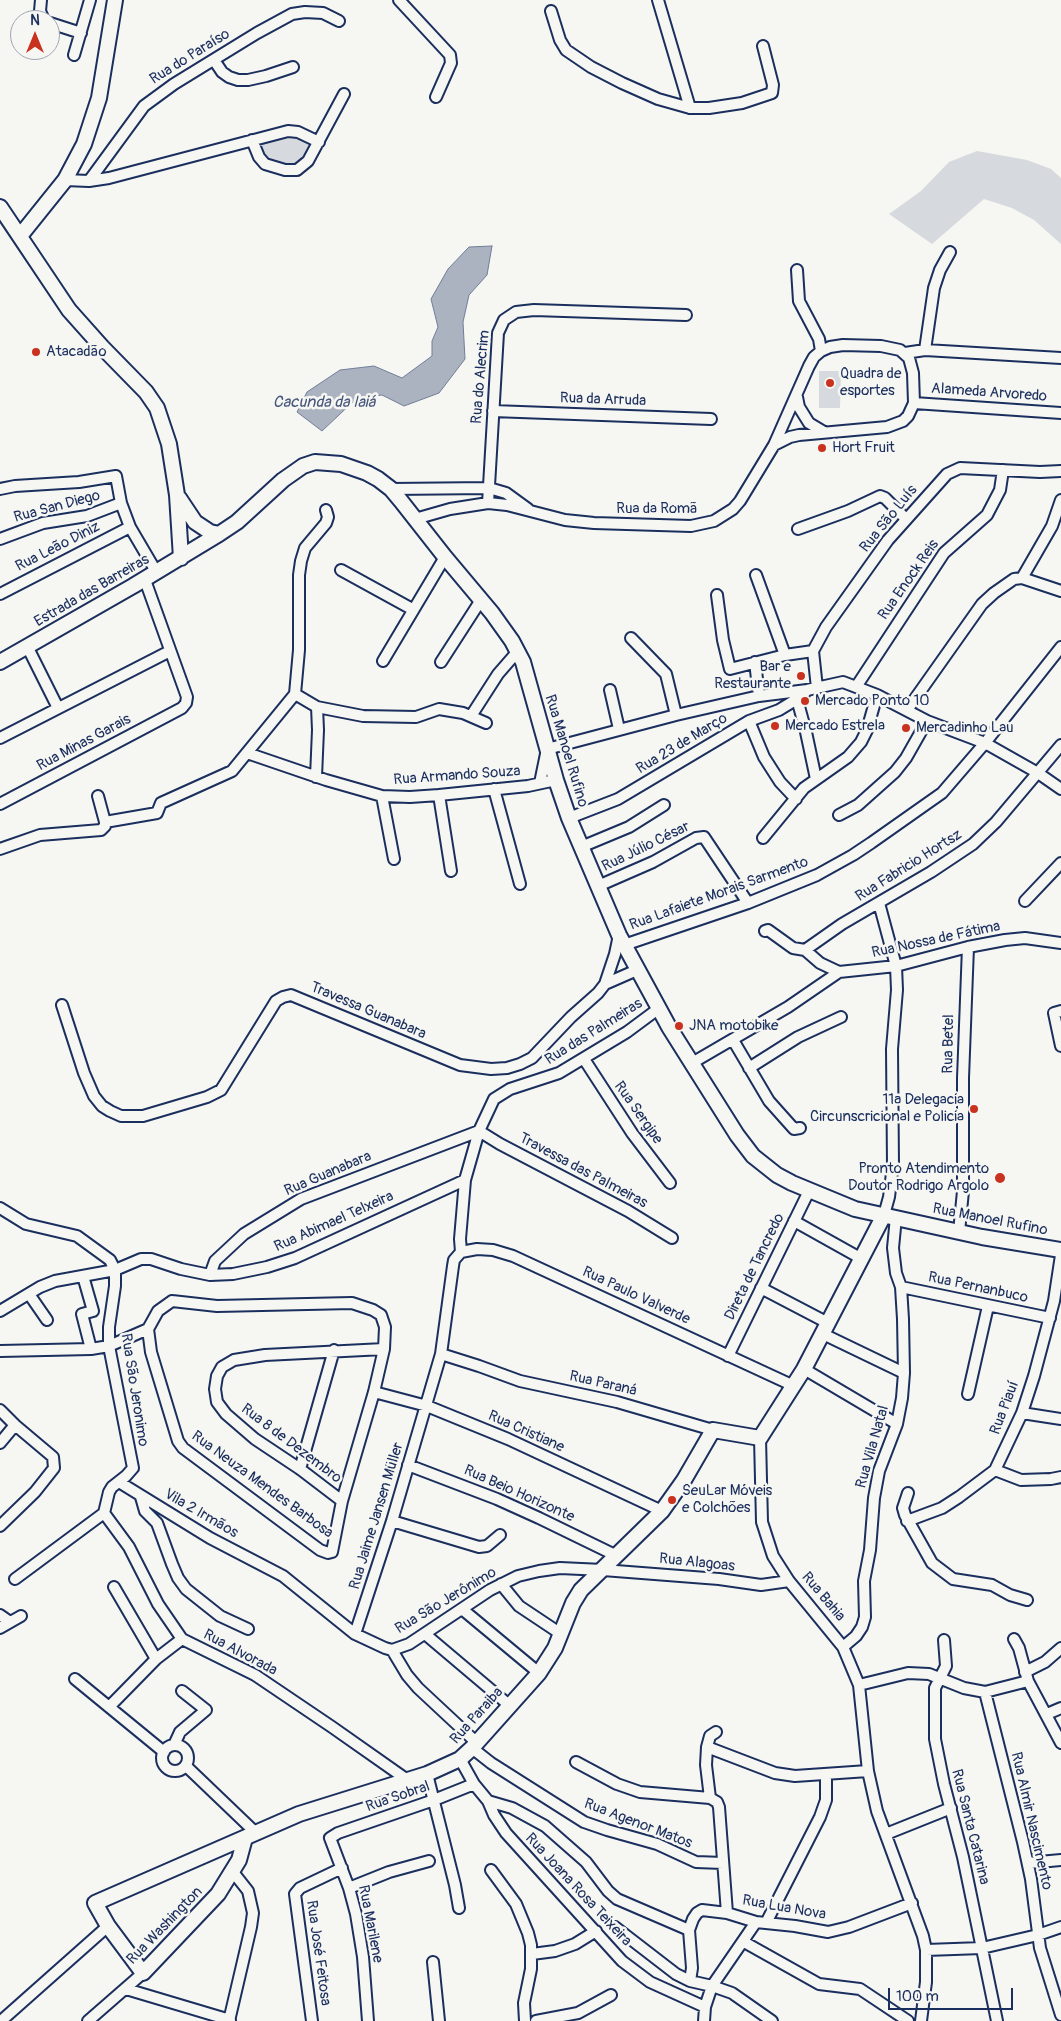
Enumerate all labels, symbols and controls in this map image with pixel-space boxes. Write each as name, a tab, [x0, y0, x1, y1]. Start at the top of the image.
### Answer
north arrow	[10, 10, 60, 60]
text: N	[30, 12, 40, 29]
street label: Rua do Paraíso	[147, 25, 233, 89]
street label: Rua do Alecrim	[468, 329, 494, 425]
place label: Atacadão	[46, 343, 106, 361]
marker: Atacadão	[30, 346, 42, 358]
place label: Quadra de esportes	[840, 365, 902, 400]
marker: Quadra de esportes	[824, 377, 836, 389]
street label: Alameda Arvoredo	[931, 380, 1047, 406]
street label: Rua da Arruda	[560, 389, 646, 411]
water label: Cacunda da Iaiá	[273, 393, 375, 413]
place label: Hort Fruit	[832, 439, 895, 457]
marker: Hort Fruit	[816, 442, 828, 454]
street label: Rua São Luís	[856, 482, 922, 556]
street label: Rua San Diego	[12, 487, 102, 527]
street label: Rua da Romã	[616, 500, 698, 518]
street label: Rua Leão Diniz	[13, 518, 103, 576]
street label: Rua Enock Reis	[875, 536, 943, 624]
street label: Estrada das Barreiras	[31, 551, 153, 631]
place label: Bar e Restaurante	[714, 658, 791, 693]
marker: Bar e Restaurante	[795, 670, 807, 682]
place label: Mercado Ponto 10	[815, 692, 929, 710]
street label: Rua Manoel Rufino	[540, 693, 592, 809]
marker: Mercado Ponto 10	[799, 695, 811, 707]
street label: Rua 23 de Março	[633, 710, 731, 778]
street label: Rua Minas Garais	[34, 711, 134, 775]
place label: Mercado Estrela	[785, 717, 885, 735]
place label: Mercadinho Lau	[916, 719, 1014, 737]
marker: Mercado Estrela	[769, 720, 781, 732]
marker: Mercadinho Lau	[900, 722, 912, 734]
street label: Rua Armando Souza	[393, 763, 521, 789]
street label: Rua Júlio César	[599, 818, 693, 876]
street label: Rua Fabricio Hortsz	[852, 826, 966, 906]
street label: Rua Lafaiete Morais Sarmento	[627, 853, 811, 935]
street label: Rua Nossa de Fátima	[870, 918, 1002, 962]
street label: Travessa Guanabara	[307, 978, 429, 1044]
street label: Rua das Palmeiras	[542, 995, 646, 1069]
street label: Rua Betel	[939, 1014, 959, 1074]
place label: JNA motobike	[689, 1017, 778, 1035]
marker: JNA motobike	[673, 1020, 685, 1032]
street label: Rua Sergipe	[610, 1078, 666, 1148]
place label: 11ª Delegacia Circunscricional e Policia	[810, 1091, 964, 1126]
marker: 11ª Delegacia Circunscricional e Policia	[968, 1103, 980, 1115]
street label: Travessa das Palmeiras	[516, 1130, 650, 1212]
street label: Rua Guanabara	[282, 1148, 374, 1200]
place label: Pronto Atendimento Doutor Rodrigo Argolo	[848, 1160, 989, 1195]
marker: Pronto Atendimento Doutor Rodrigo Argolo	[993, 1171, 1007, 1185]
street label: Rua Abimael Telxeira	[272, 1188, 396, 1256]
street label: Rua Manoel Rufino	[931, 1200, 1049, 1240]
street label: Direta de Tancredo	[721, 1211, 789, 1323]
street label: Rua Paulo Valverde	[579, 1263, 693, 1329]
street label: Rua Pernanbuco	[926, 1269, 1030, 1307]
street label: Rua São Jeronimo	[116, 1332, 152, 1448]
street label: Rua Paraná	[568, 1368, 638, 1400]
street label: Rua Piauí	[987, 1379, 1023, 1437]
street label: Rua 8 de Dezembro	[237, 1400, 345, 1488]
street label: Rua Vila Natal	[853, 1404, 893, 1490]
street label: Rua Cristiane	[485, 1407, 567, 1457]
street label: Rua Neuza Mendes Barbosa	[188, 1428, 336, 1542]
street label: Rua Jaime Jansen Müller	[346, 1440, 408, 1592]
street label: Rua Beio Horizonte	[461, 1461, 577, 1527]
place label: SeuLar Móveis e Colchões	[682, 1482, 772, 1517]
street label: Vila 2 Irmãos	[161, 1486, 241, 1542]
marker: SeuLar Móveis e Colchões	[666, 1494, 678, 1506]
street label: Rua Alagoas	[658, 1550, 736, 1576]
street label: Rua São Jerônimo	[392, 1564, 500, 1638]
street label: Rua Bahia	[797, 1569, 849, 1625]
street label: Rua Alvorada	[200, 1626, 280, 1680]
street label: Rua Paraiba	[447, 1684, 507, 1748]
street label: Rua Almir Nascimento	[1006, 1750, 1056, 1892]
street label: Rua Santa Catarina	[947, 1767, 993, 1887]
street label: Rua Sobral	[364, 1778, 432, 1816]
street label: Rua Agenor Matos	[581, 1795, 695, 1853]
street label: Rua Joana Rosa Teixeira	[521, 1830, 635, 1950]
street label: Rua Washington	[123, 1883, 207, 1969]
street label: Rua Marilene	[354, 1884, 386, 1964]
street label: Rua Lua Nova	[741, 1892, 827, 1924]
street label: Rua José Feitosa	[302, 1899, 334, 2007]
scale bar	[891, 1978, 1016, 2010]
text: 100 m	[896, 1987, 939, 2006]

